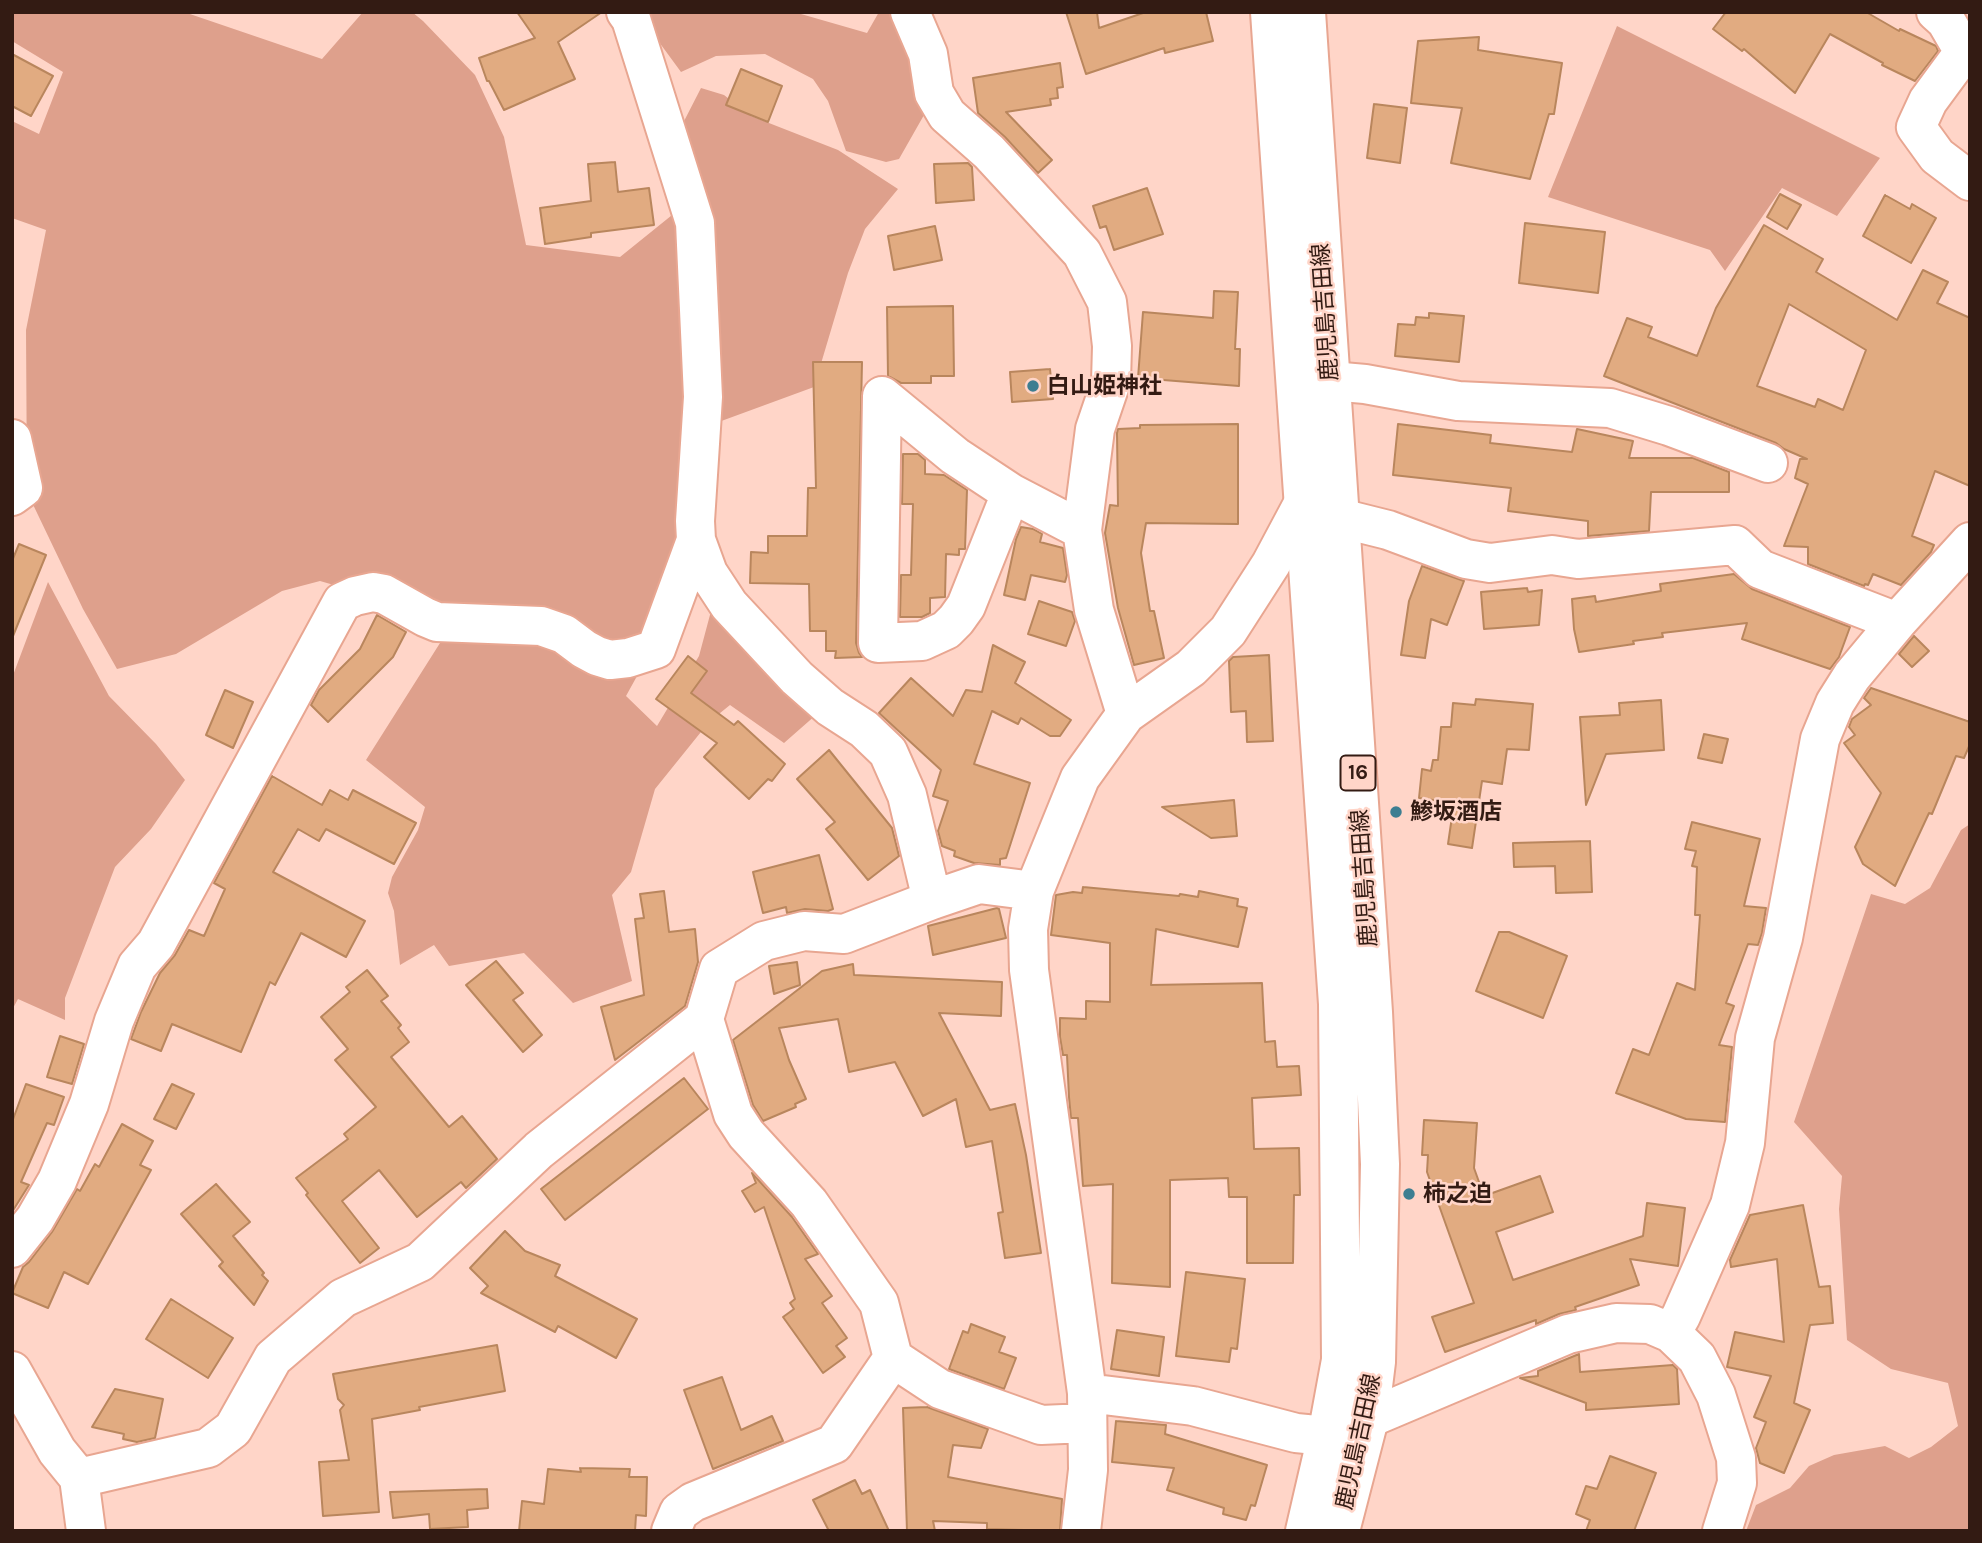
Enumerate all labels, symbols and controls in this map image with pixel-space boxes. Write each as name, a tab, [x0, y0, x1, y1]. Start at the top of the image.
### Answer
street label: 鹿児島吉田線	[1307, 242, 1345, 382]
place label: 白山姫神社	[1047, 372, 1162, 400]
marker: 白山姫神社	[1025, 378, 1041, 394]
road number: 16	[1340, 756, 1376, 790]
place label: 鯵坂酒店	[1410, 798, 1502, 826]
marker: 鯵坂酒店	[1388, 804, 1404, 820]
street label: 鹿児島吉田線	[1346, 808, 1384, 948]
place label: 柿之迫	[1423, 1180, 1492, 1208]
marker: 柿之迫	[1401, 1186, 1417, 1202]
street label: 鹿児島吉田線	[1331, 1372, 1387, 1512]

